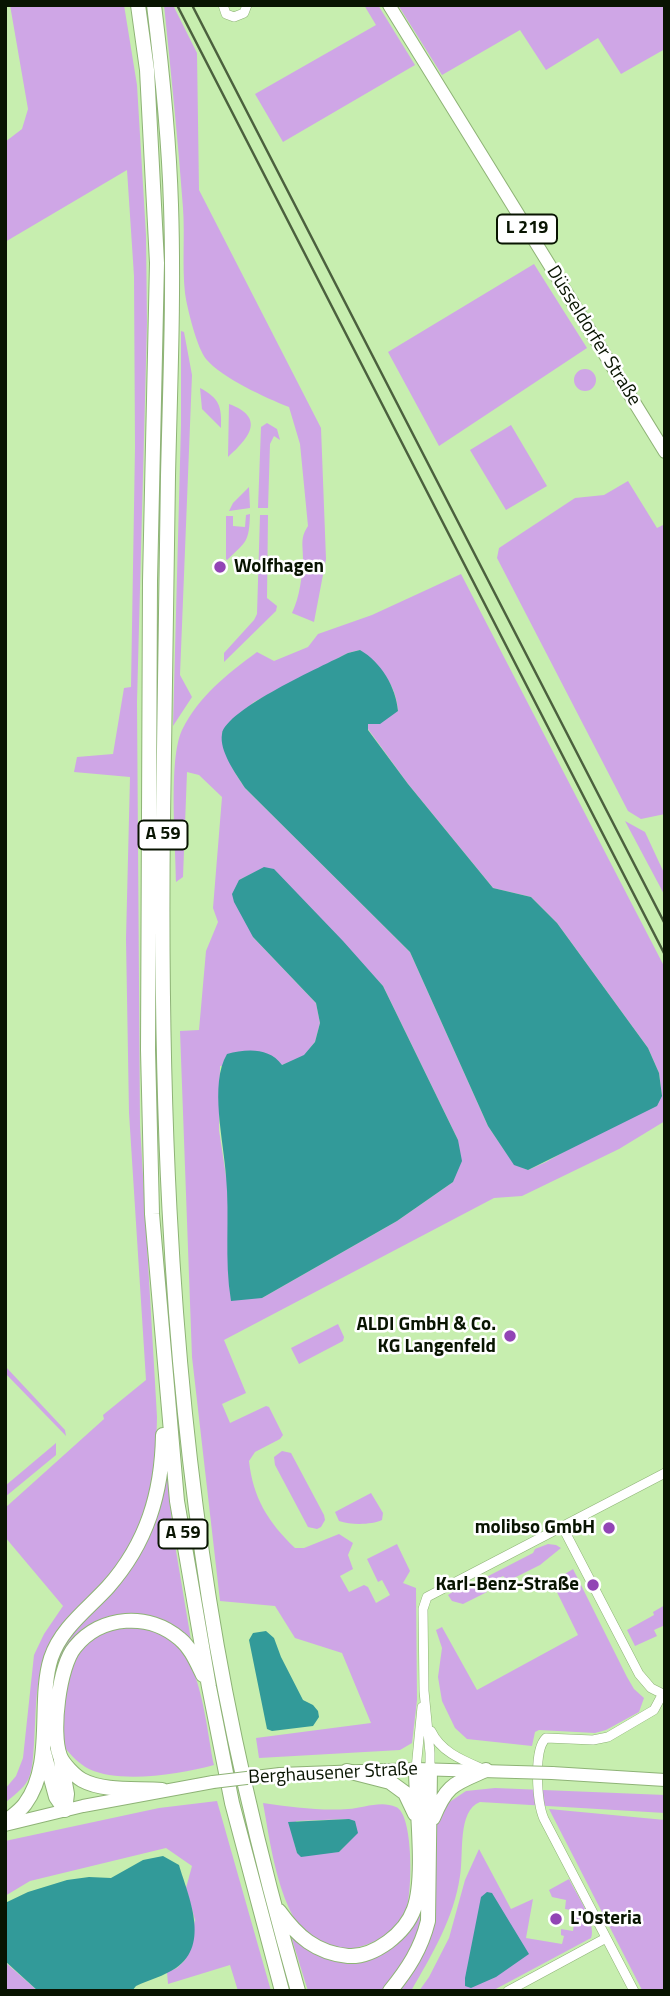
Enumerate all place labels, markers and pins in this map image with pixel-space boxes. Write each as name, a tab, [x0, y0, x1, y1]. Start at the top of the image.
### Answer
place label: Wolfhagen	[234, 556, 324, 578]
marker: Wolfhagen	[212, 559, 228, 575]
place label: ALDI GmbH & Co. KG Langenfeld	[356, 1314, 496, 1358]
marker: ALDI GmbH & Co. KG Langenfeld	[502, 1328, 518, 1344]
place label: molibso GmbH	[475, 1517, 595, 1539]
marker: molibso GmbH	[601, 1520, 617, 1536]
place label: Karl-Benz-Straße	[435, 1574, 579, 1596]
marker: Karl-Benz-Straße	[585, 1577, 601, 1593]
place label: L'Osteria	[570, 1908, 642, 1930]
marker: L'Osteria	[548, 1911, 564, 1927]

